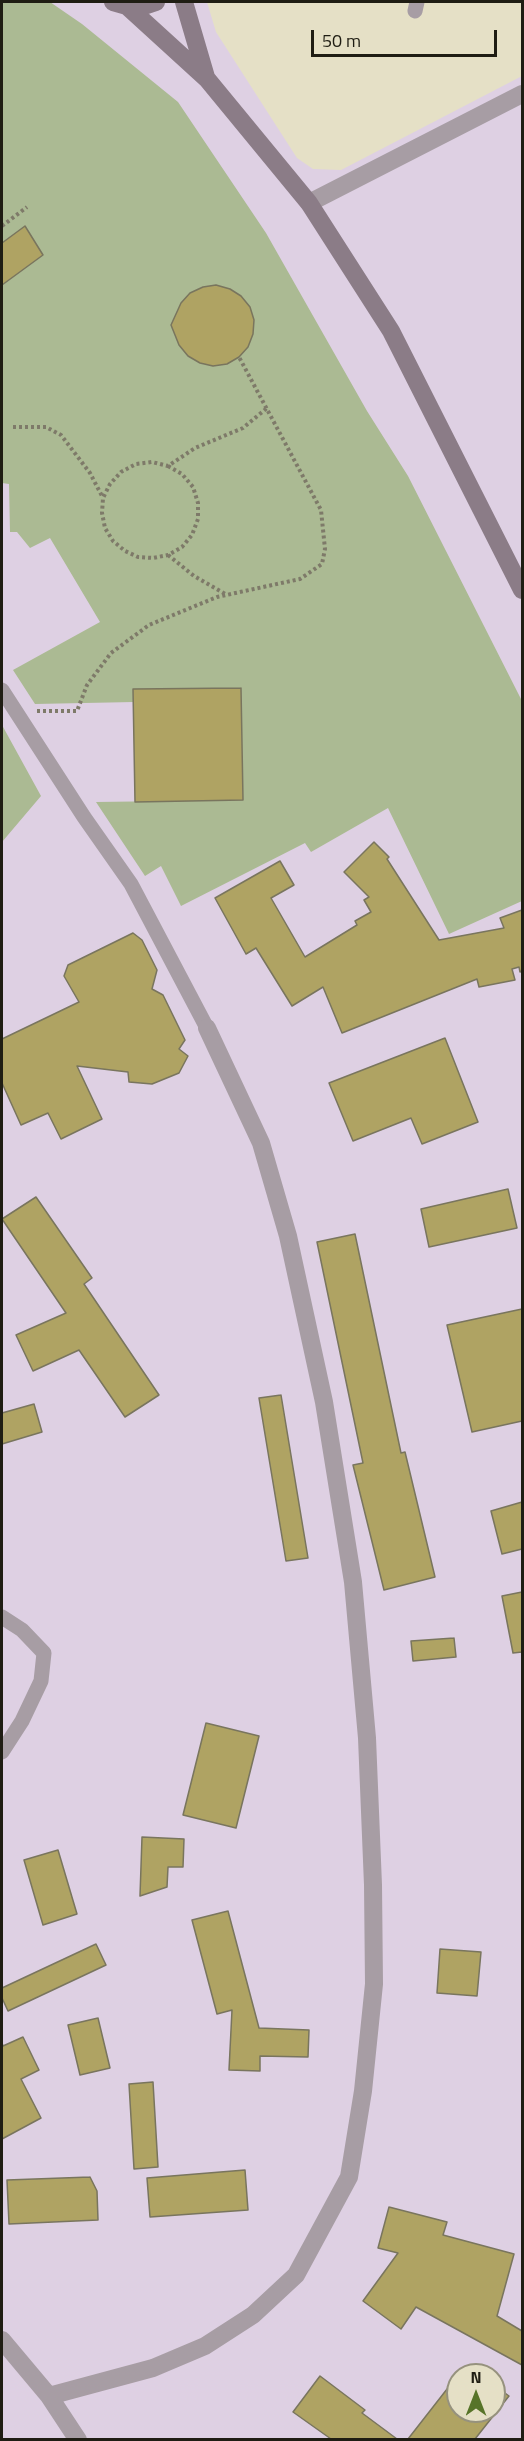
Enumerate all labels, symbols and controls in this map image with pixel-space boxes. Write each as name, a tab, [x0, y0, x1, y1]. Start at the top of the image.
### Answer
scale bar	[314, 18, 500, 56]
text: 50 m	[322, 27, 361, 54]
north arrow	[446, 2363, 506, 2423]
text: N	[470, 2365, 482, 2389]

